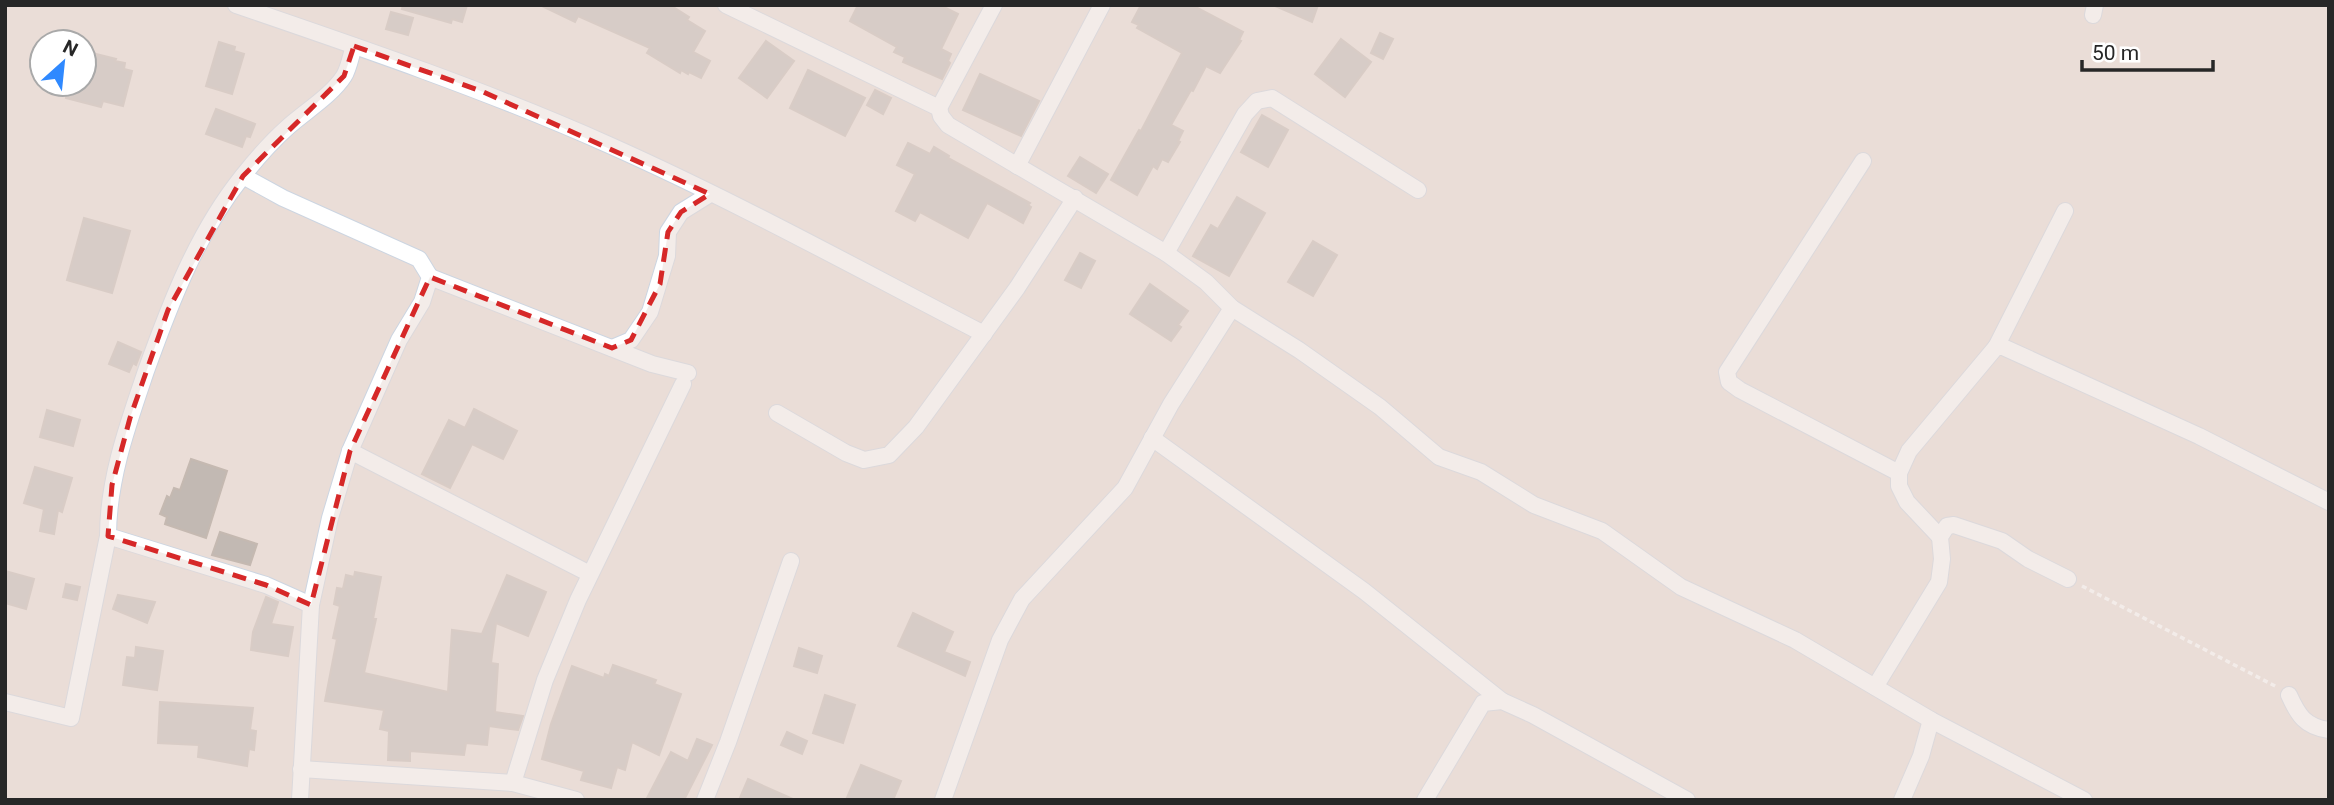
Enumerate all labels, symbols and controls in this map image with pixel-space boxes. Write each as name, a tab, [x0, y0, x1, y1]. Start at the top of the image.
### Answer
north arrow	[28, 28, 98, 98]
scale bar	[2082, 28, 2213, 72]
text: N	[59, 35, 82, 62]
text: 50 m	[2092, 41, 2139, 65]

